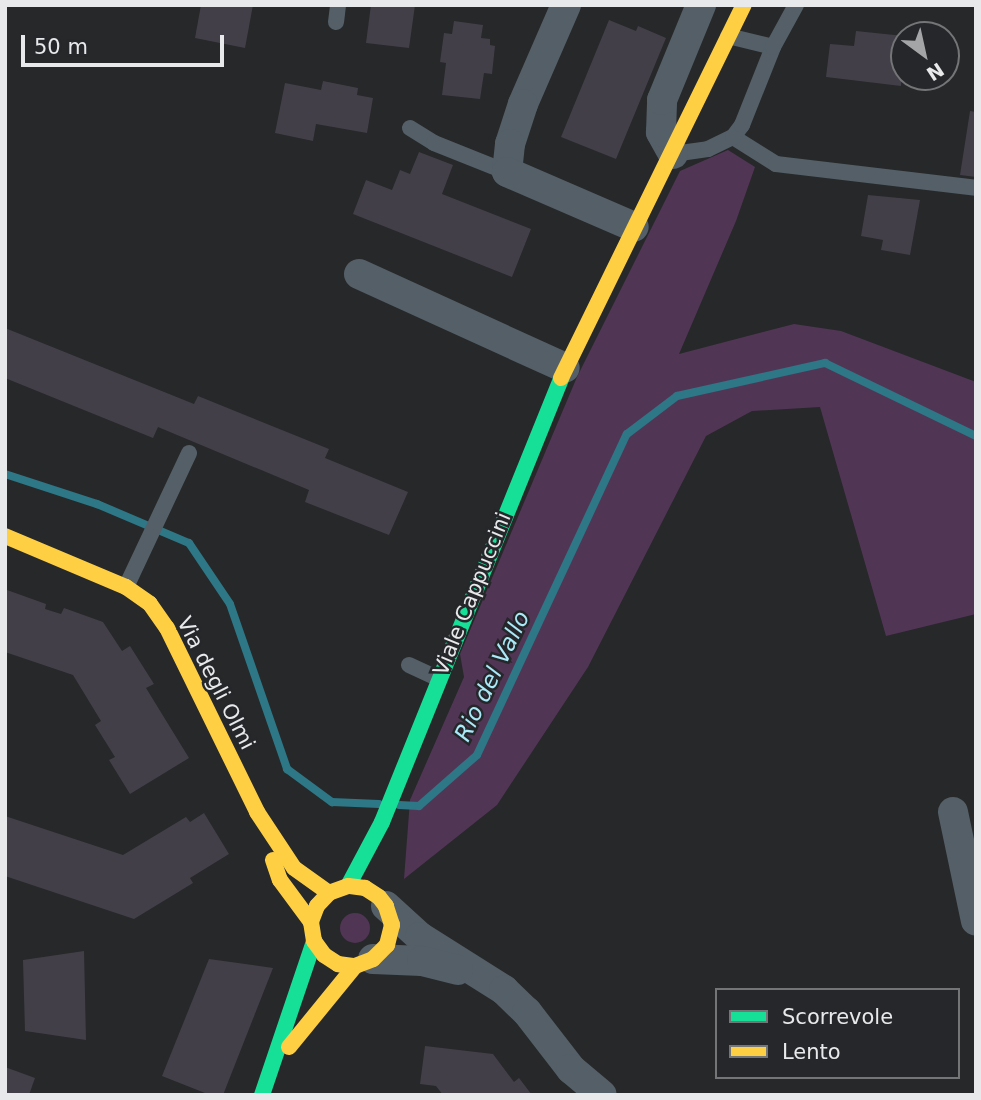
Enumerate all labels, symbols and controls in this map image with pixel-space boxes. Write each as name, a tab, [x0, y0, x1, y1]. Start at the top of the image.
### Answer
scale bar	[24, 21, 228, 65]
north arrow	[890, 21, 960, 91]
text: 50 m	[34, 35, 88, 59]
text: N	[923, 58, 948, 85]
street label: Viale Cappuccini	[428, 509, 516, 679]
water label: Rio del Vallo	[449, 606, 535, 746]
street label: Via degli Olmi	[172, 612, 260, 754]
legend	[715, 988, 960, 1079]
text: Scorrevole	[782, 1005, 893, 1029]
text: Lento	[782, 1040, 841, 1064]

